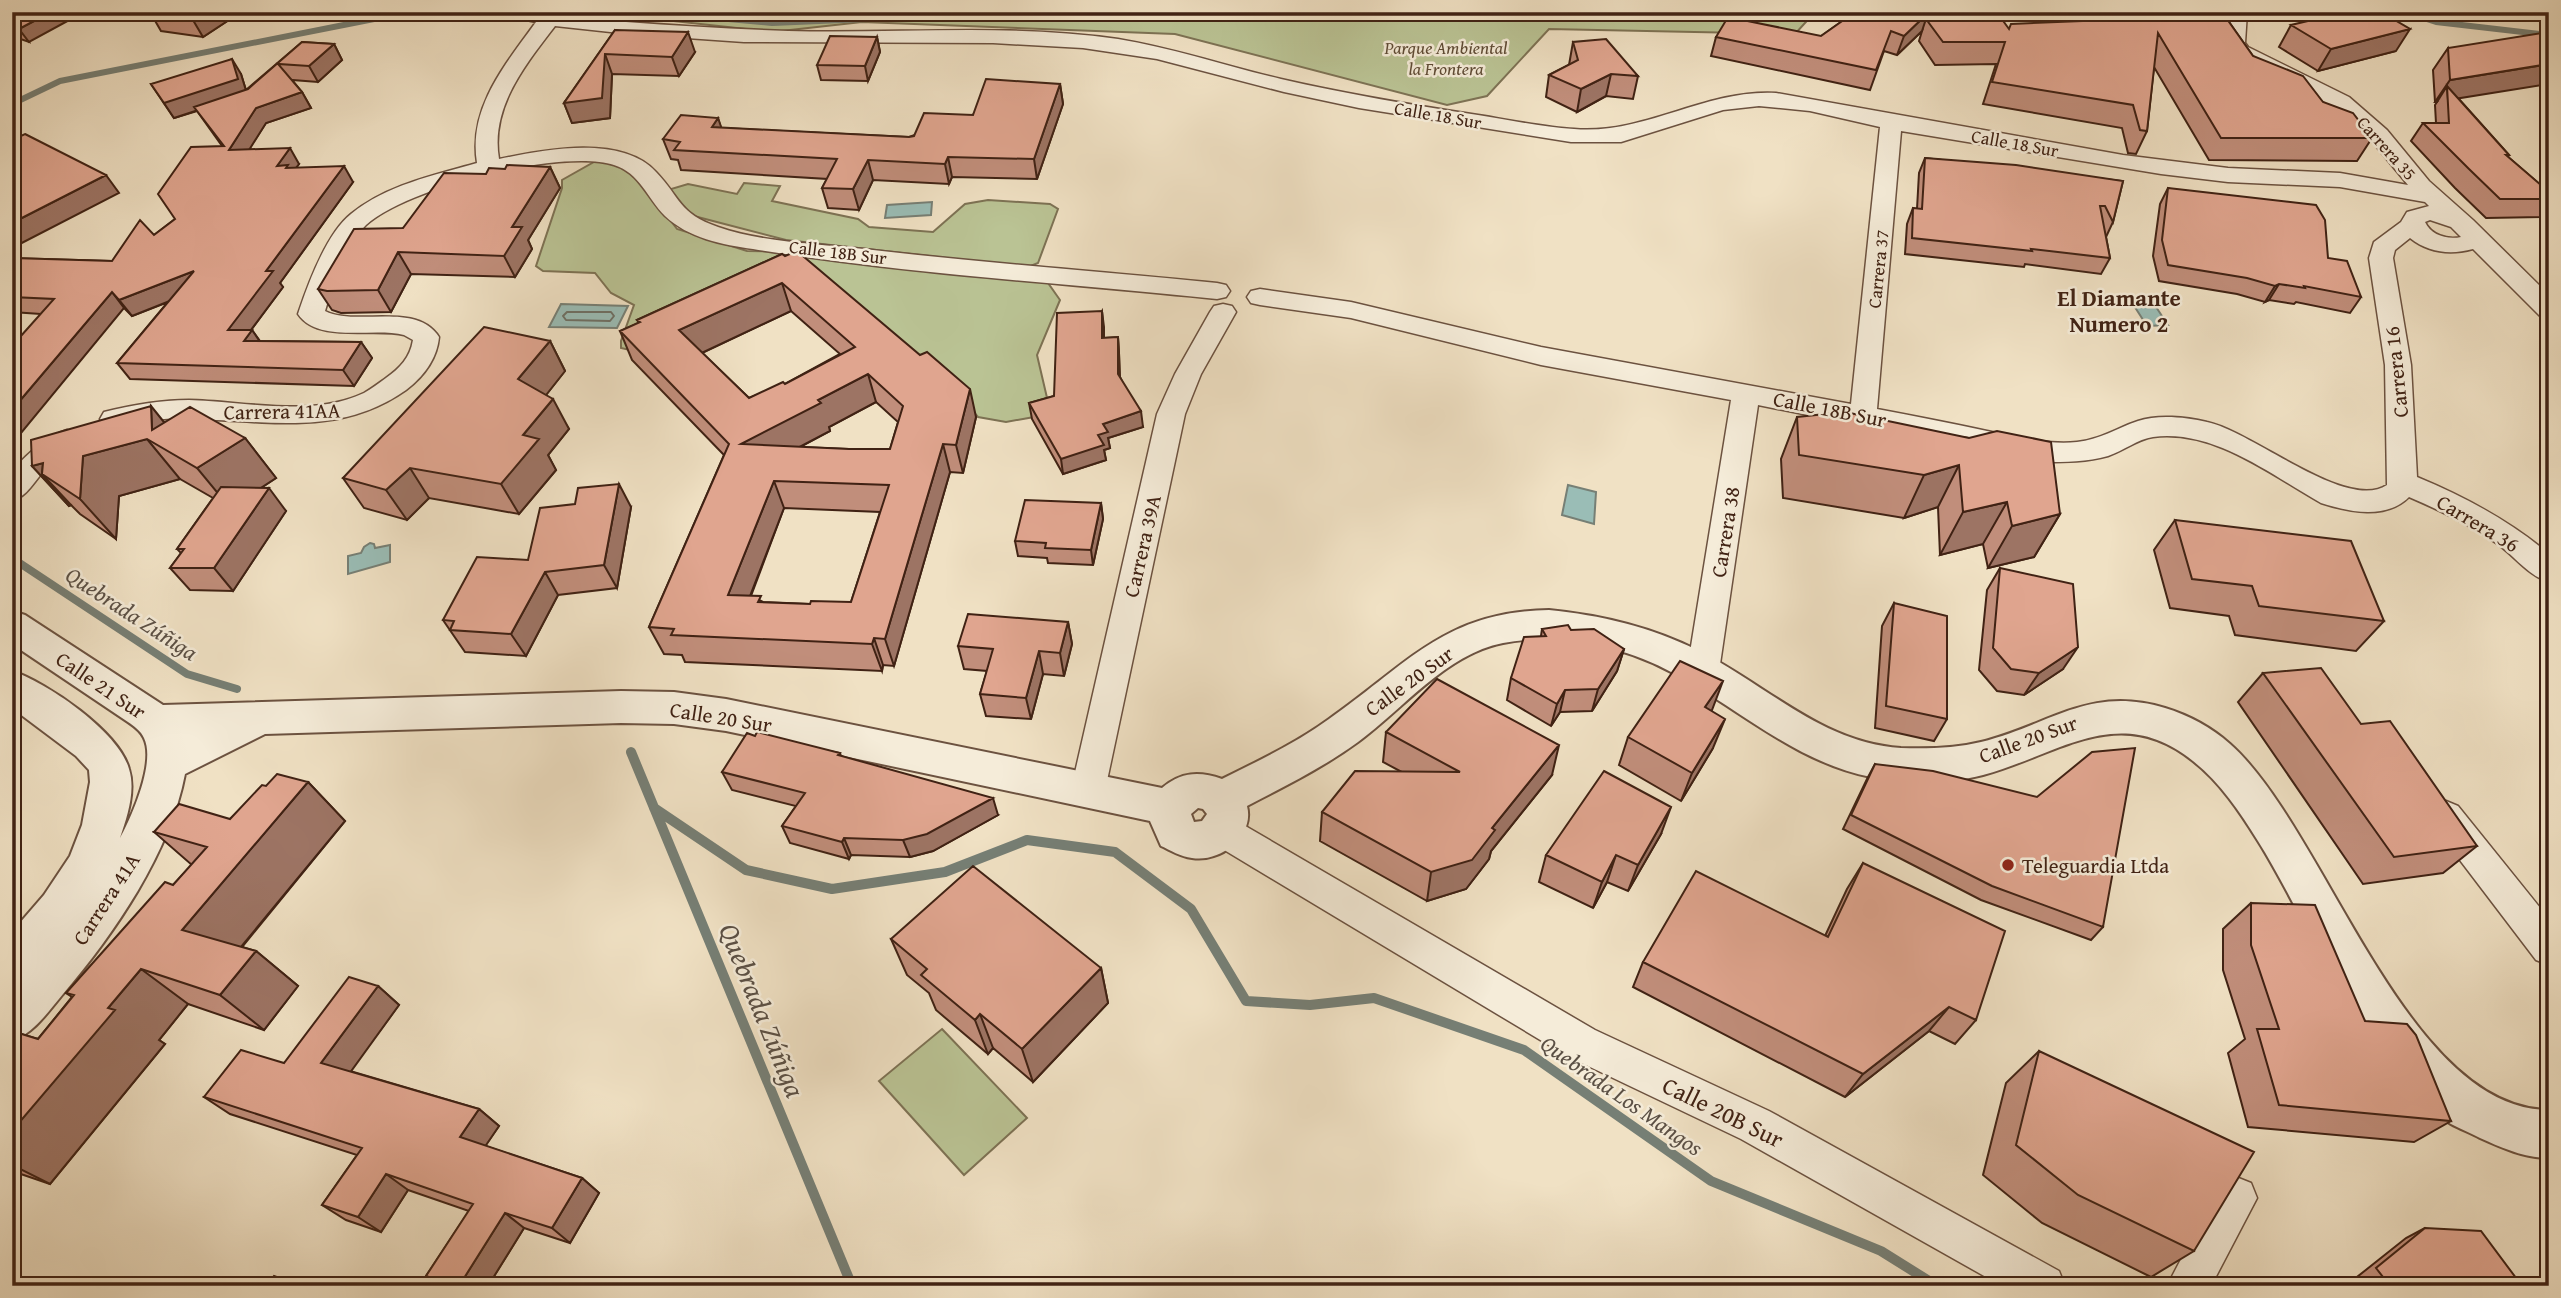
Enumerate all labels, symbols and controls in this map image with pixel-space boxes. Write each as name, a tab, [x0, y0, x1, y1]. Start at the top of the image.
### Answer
park label: Parque Ambiental la Frontera	[1383, 34, 1508, 82]
street label: Calle 18 Sur	[1392, 94, 1484, 136]
street label: Carrera 35	[2351, 110, 2423, 186]
street label: Calle 18 Sur	[1969, 122, 2061, 164]
street label: Carrera 37	[1860, 229, 1896, 309]
street label: Calle 18B Sur	[788, 233, 889, 271]
district label: El Diamante Numero 2	[2057, 281, 2181, 340]
street label: Carrera 16	[2376, 325, 2416, 419]
street label: Calle 18B Sur	[1771, 383, 1890, 435]
street label: Carrera 41AA	[223, 394, 341, 428]
street label: Carrera 38	[1703, 484, 1747, 580]
street label: Carrera 36	[2431, 486, 2525, 560]
street label: Carrera 39A	[1115, 492, 1169, 600]
water label: Quebrada Zúñiga	[59, 558, 205, 668]
street label: Calle 20 Sur	[1358, 638, 1460, 724]
street label: Calle 21 Sur	[50, 643, 153, 727]
street label: Calle 20 Sur	[668, 694, 774, 740]
street label: Calle 20 Sur	[1974, 707, 2082, 771]
street label: Carrera 41A	[65, 847, 148, 951]
place label: Teleguardia Ltda	[2022, 850, 2169, 881]
marker: Teleguardia Ltda	[2000, 857, 2016, 873]
water label: Quebrada Zúñiga	[709, 917, 817, 1103]
water label: Quebrada Los Mangos	[1534, 1027, 1710, 1164]
street label: Calle 20B Sur	[1656, 1068, 1790, 1156]

